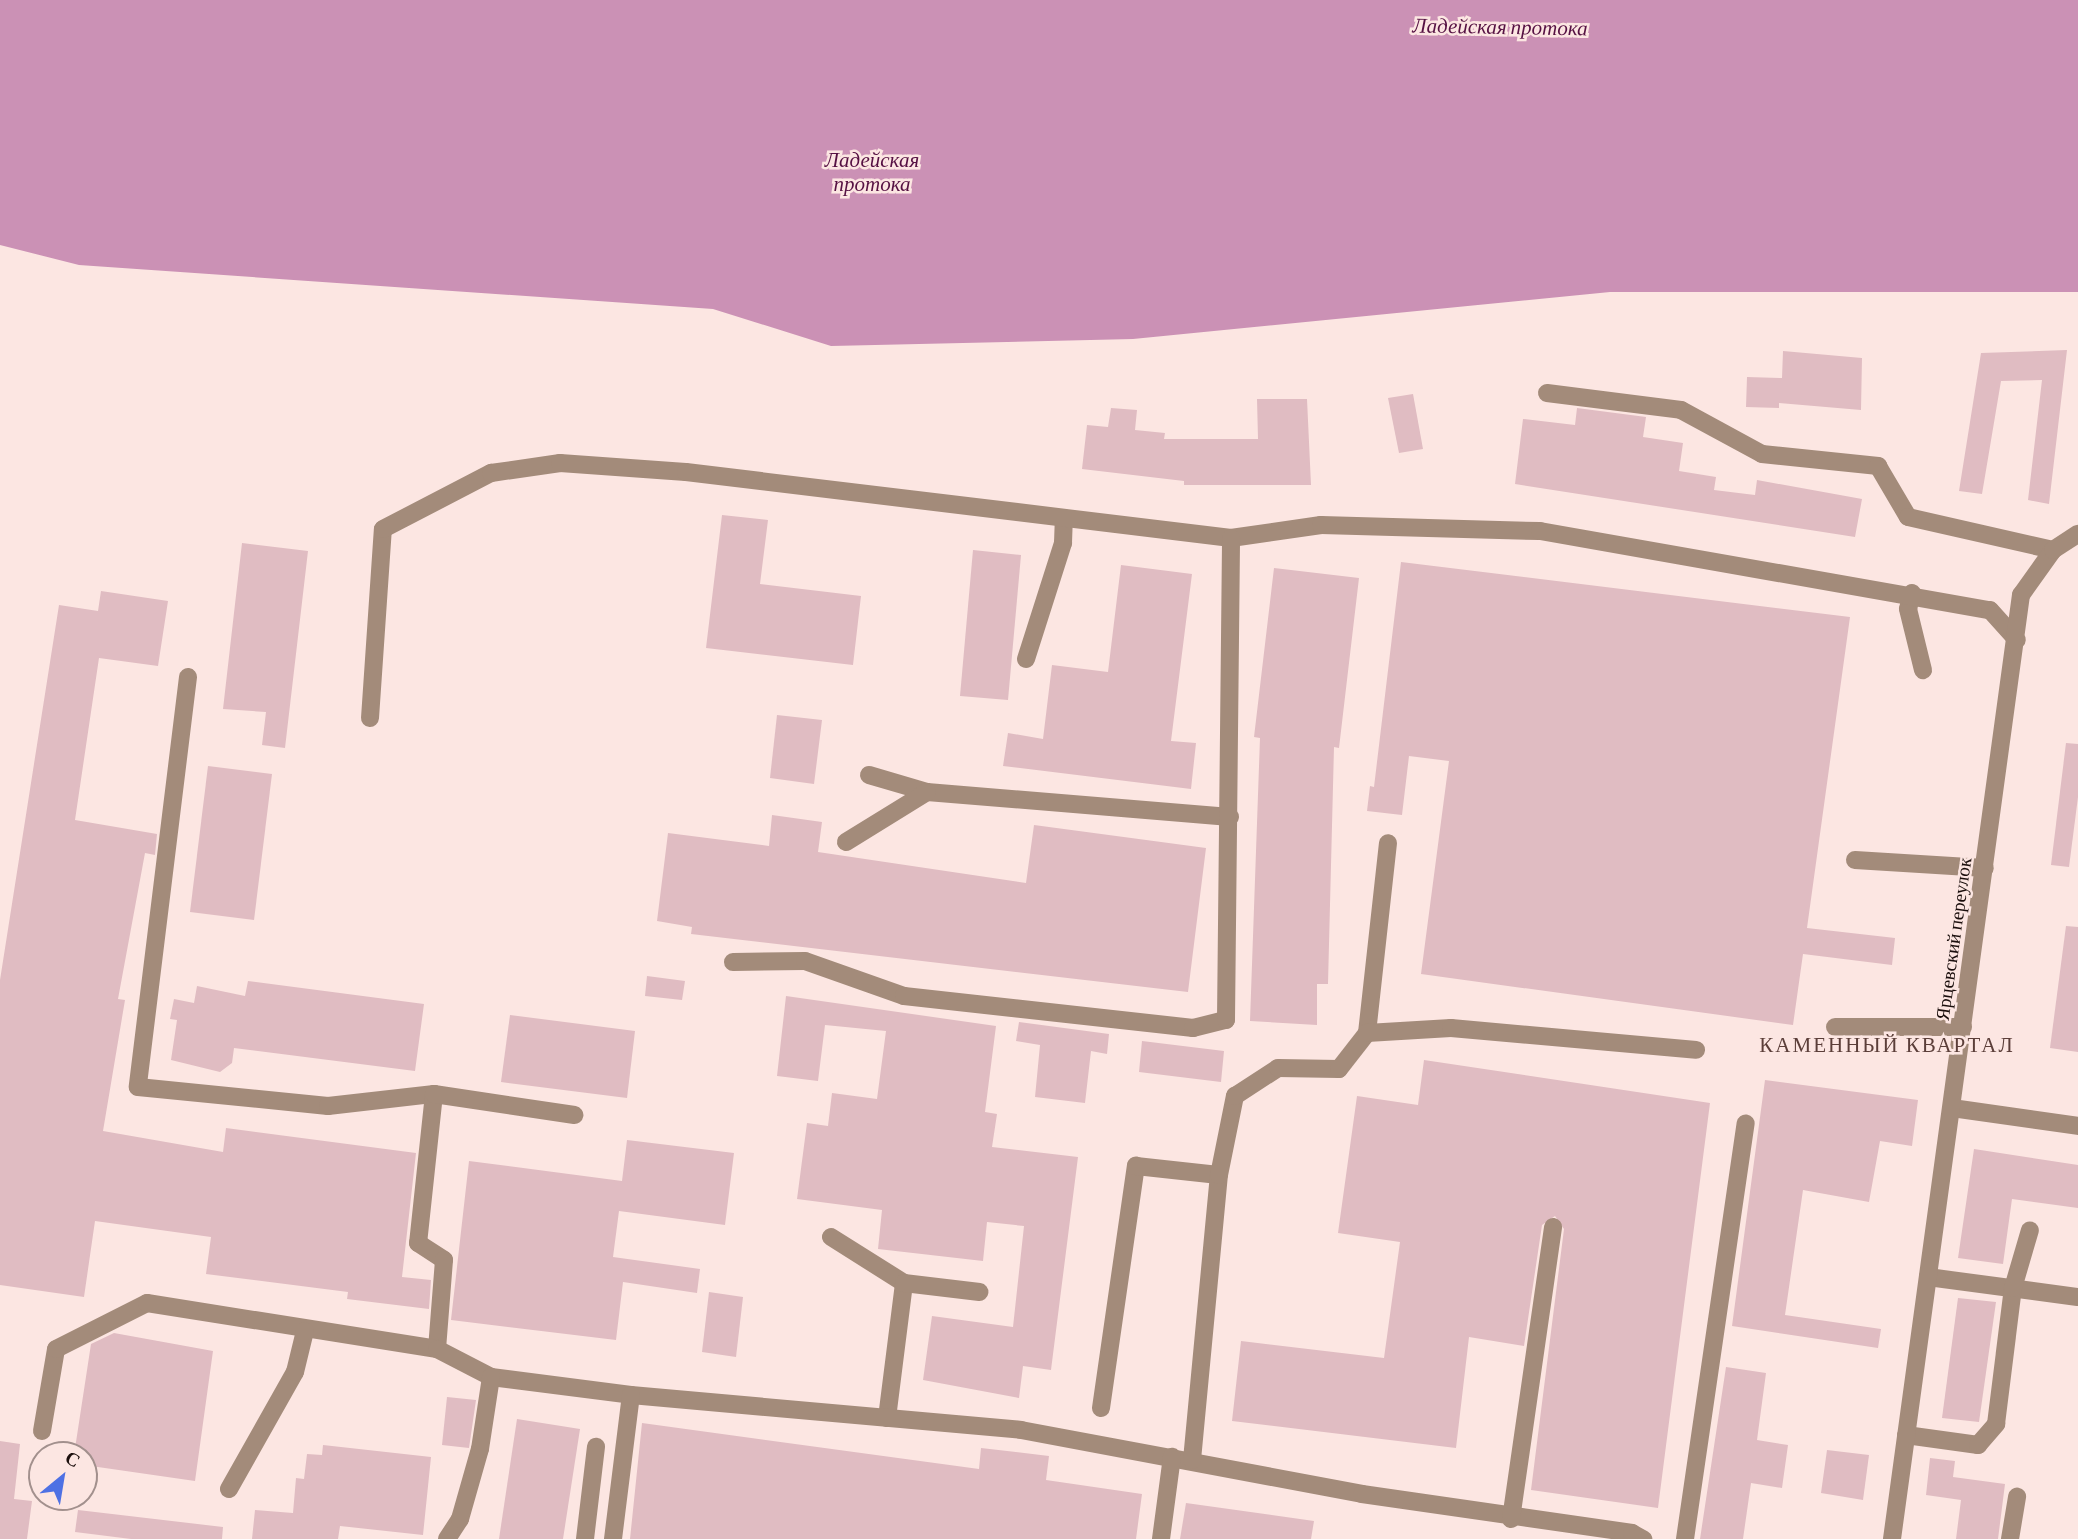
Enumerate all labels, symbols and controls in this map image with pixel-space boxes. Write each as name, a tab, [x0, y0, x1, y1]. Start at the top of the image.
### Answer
water label: Ладейская протока	[1412, 13, 1588, 41]
water label: Ладейская протока	[825, 147, 919, 197]
street label: Ярцевский переулок	[1931, 856, 1977, 1022]
district label: КАМЕННЫЙ КВАРТАЛ	[1761, 1032, 2013, 1058]
north arrow	[28, 1441, 98, 1511]
text: С	[62, 1447, 84, 1472]

